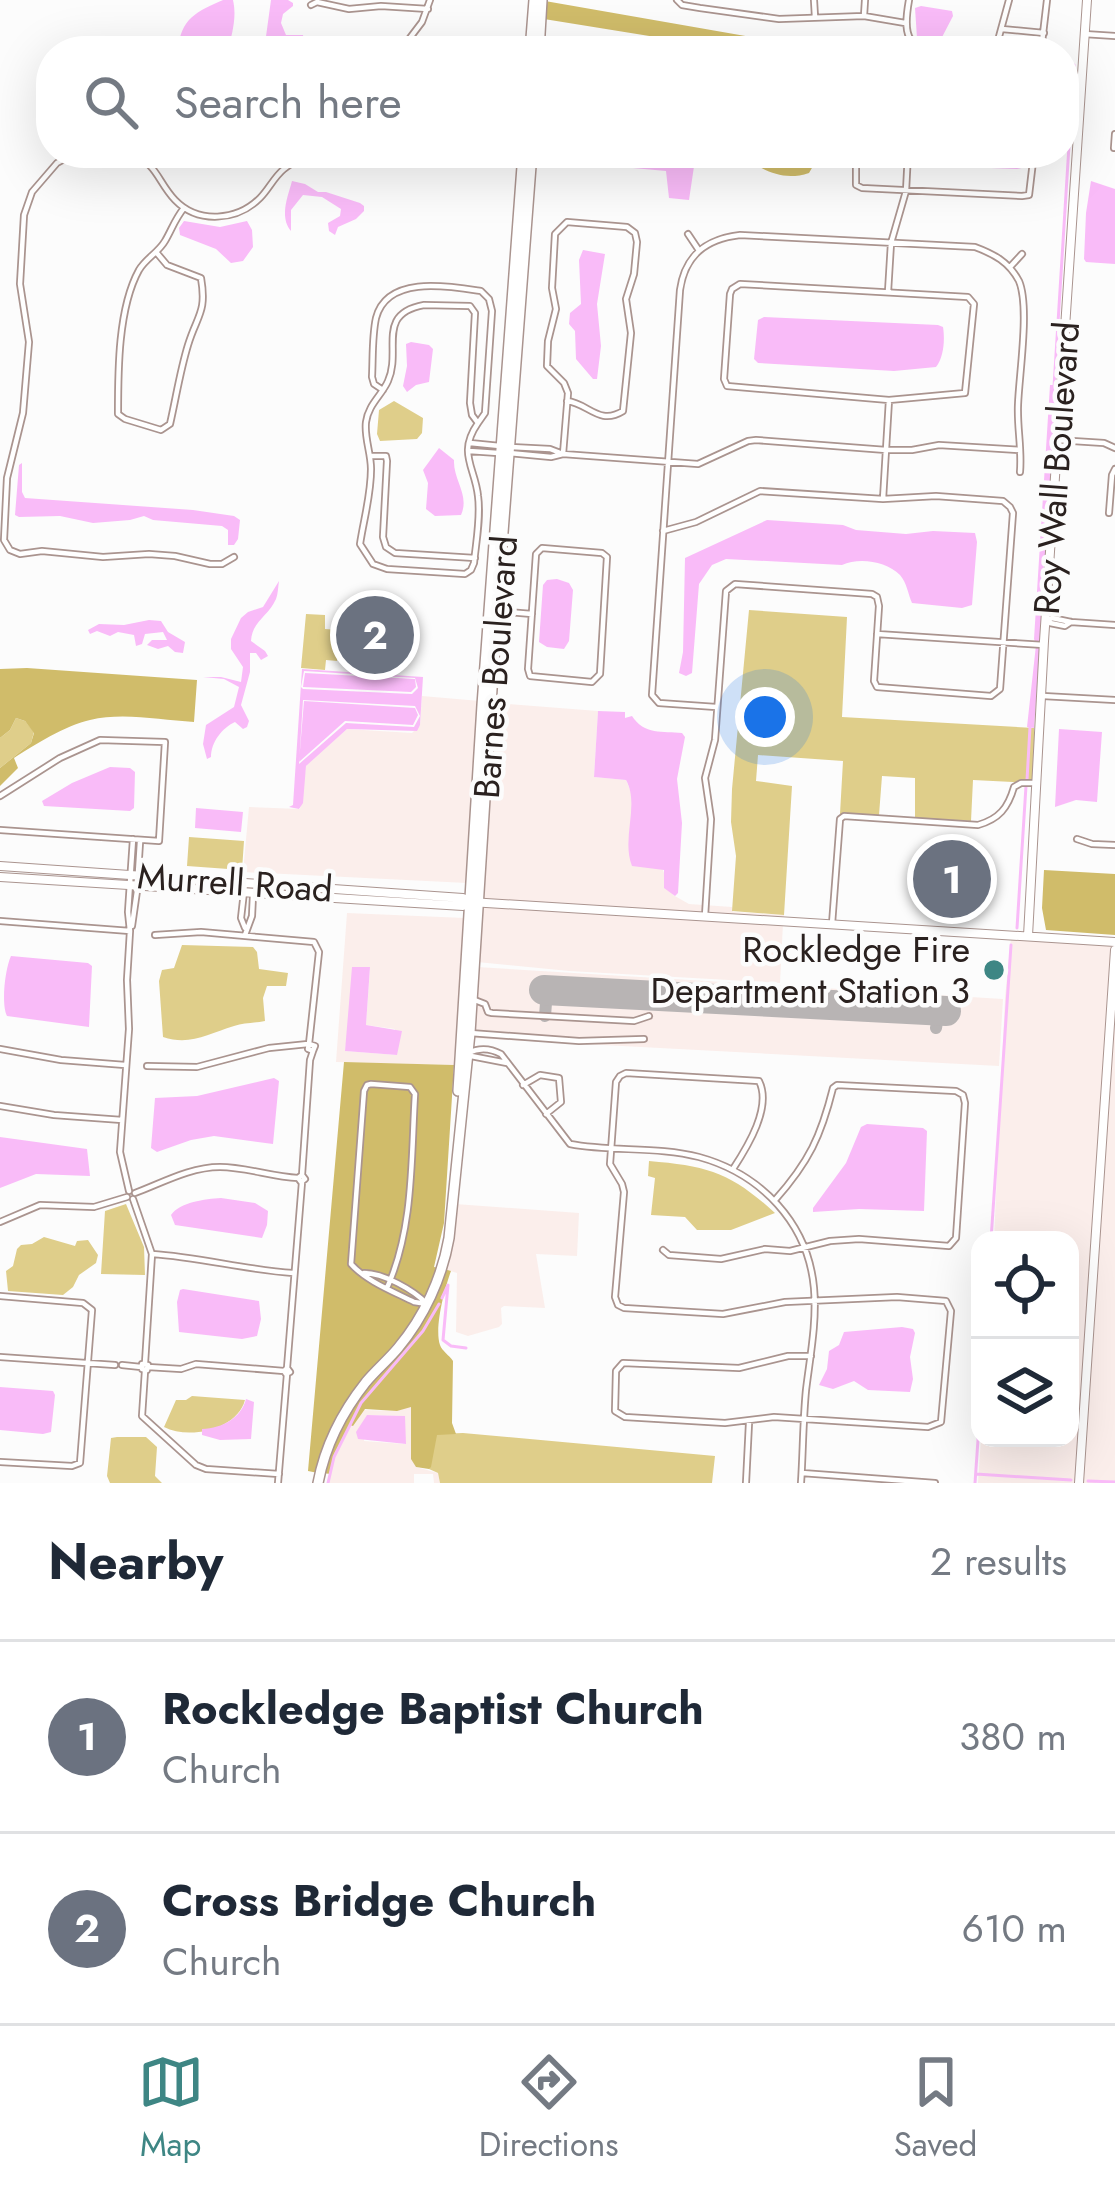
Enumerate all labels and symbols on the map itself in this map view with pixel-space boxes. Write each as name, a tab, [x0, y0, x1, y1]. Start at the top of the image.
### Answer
street label: Roy Wall Boulevard	[1020, 320, 1092, 616]
street label: Barnes Boulevard	[460, 534, 530, 800]
pin: 2	[336, 590, 414, 680]
your location	[735, 687, 795, 747]
pin: 1	[913, 834, 991, 924]
street label: Murrell Road	[136, 849, 334, 915]
place label: Rockledge Fire Department Station 3	[650, 923, 970, 1016]
marker: Rockledge Fire Department Station 3	[981, 957, 1007, 983]

